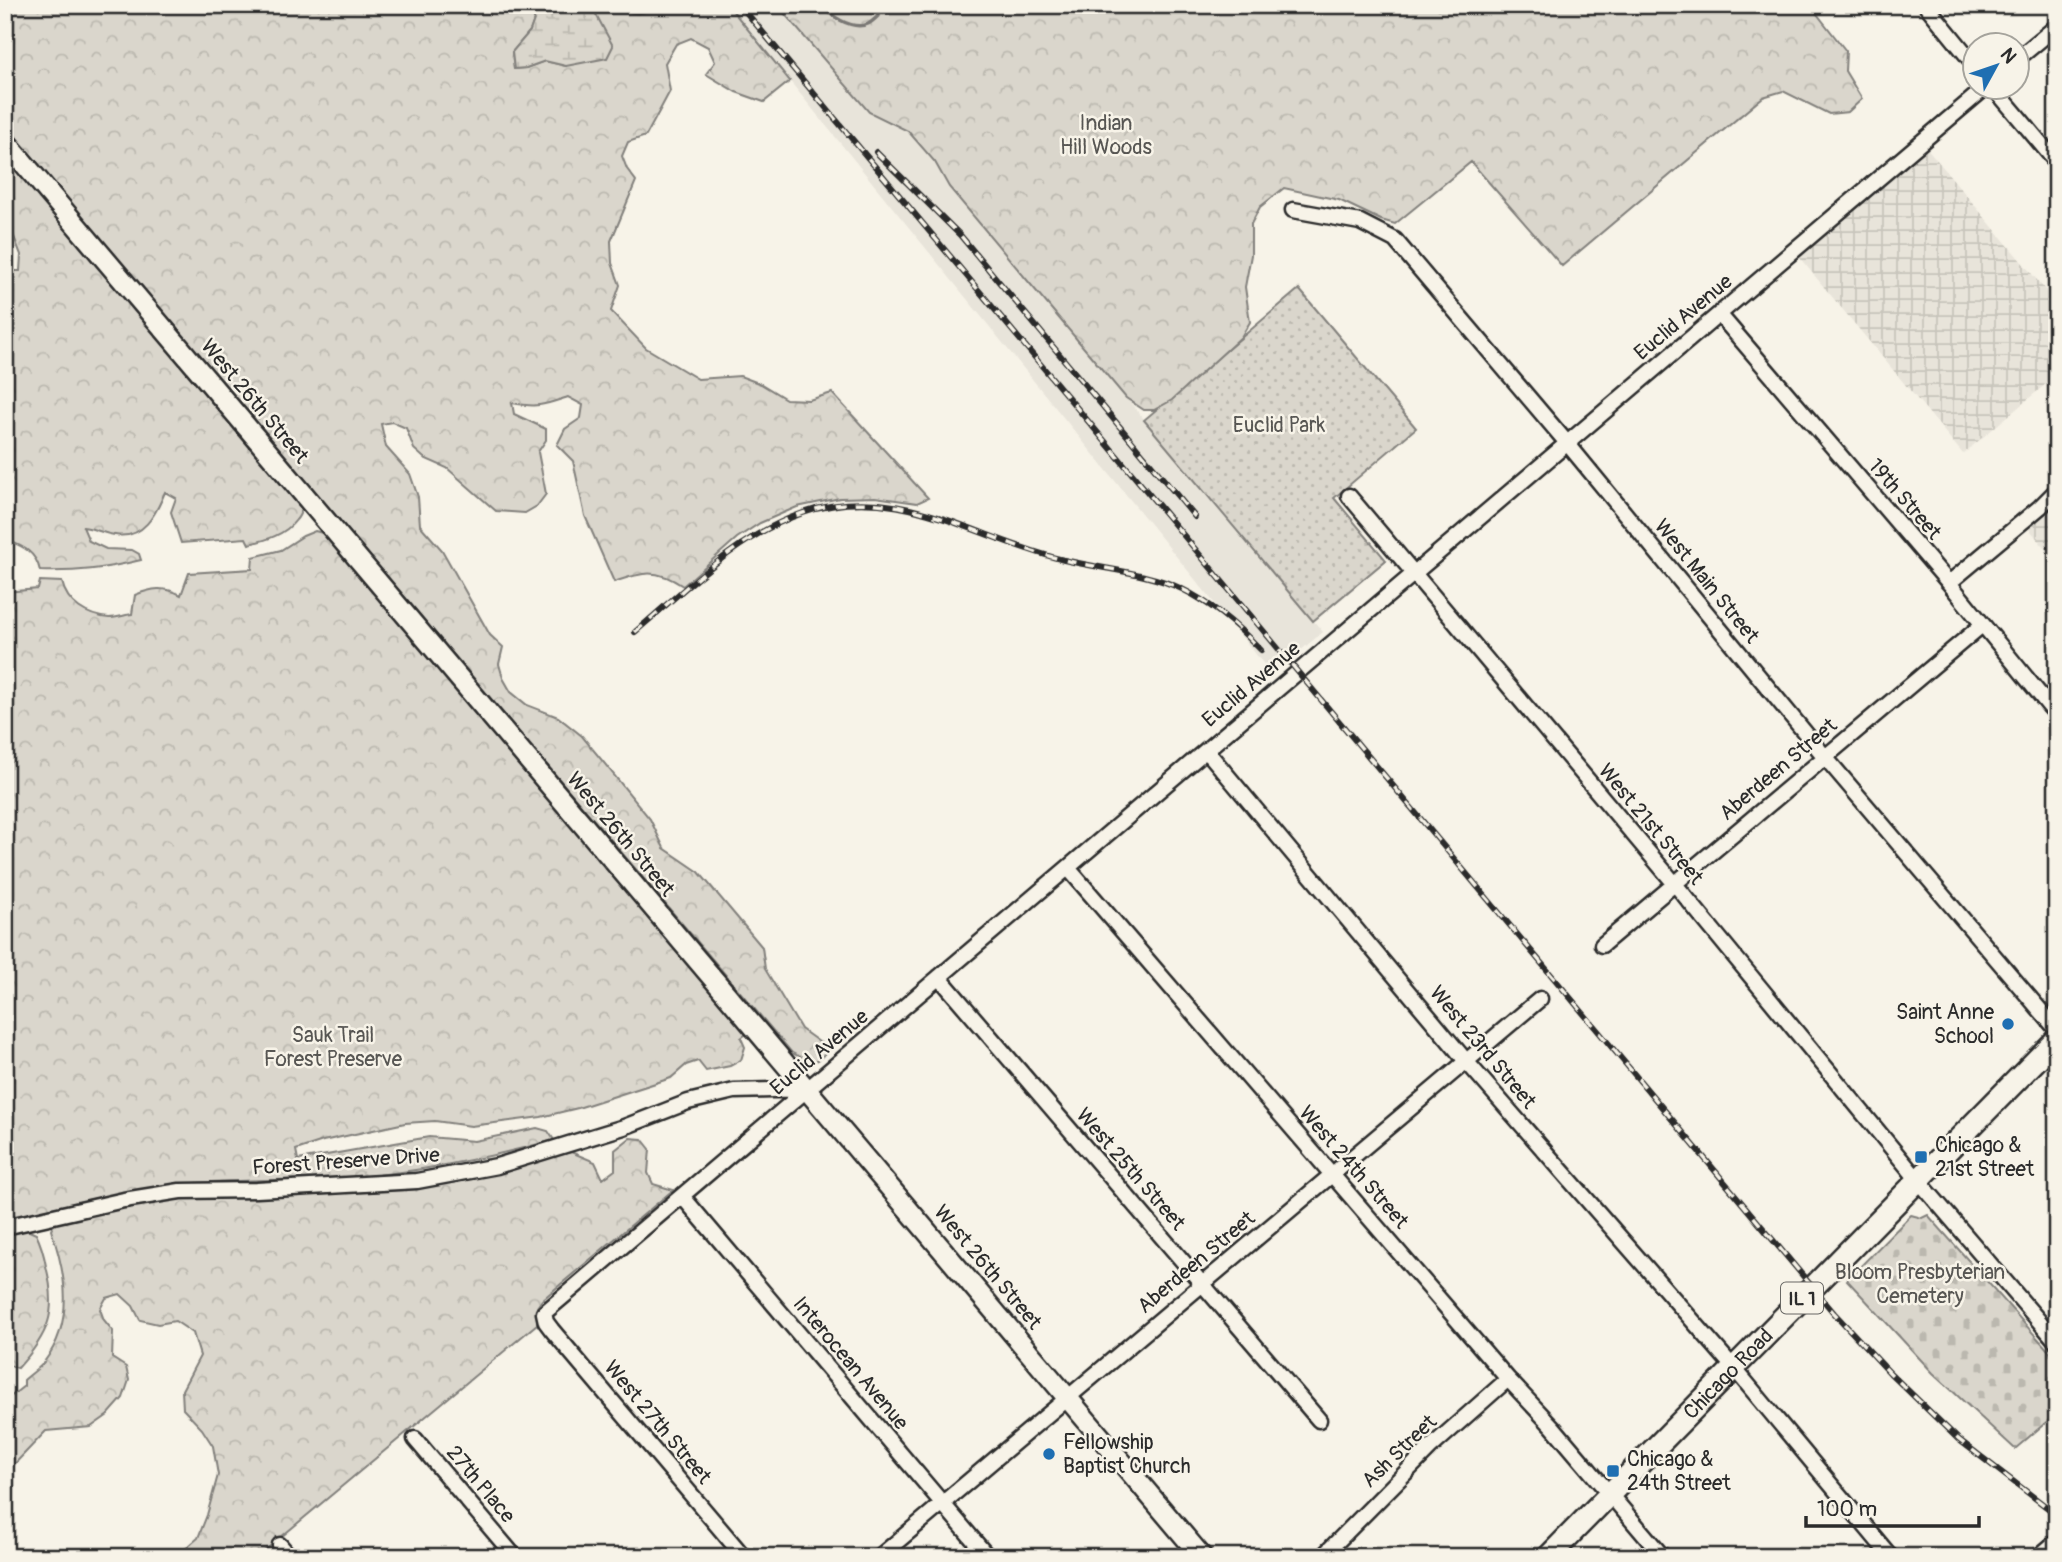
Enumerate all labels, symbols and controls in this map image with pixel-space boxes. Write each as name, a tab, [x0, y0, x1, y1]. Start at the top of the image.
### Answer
north arrow	[1960, 32, 2030, 102]
text: N	[1995, 43, 2022, 68]
park label: Indian Hill Woods	[1060, 110, 1152, 161]
street label: Euclid Avenue	[1629, 268, 1739, 366]
street label: West 26th Street	[195, 333, 315, 470]
park label: Euclid Park	[1233, 412, 1325, 439]
street label: 19th Street	[1862, 453, 1948, 546]
street label: West Main Street	[1648, 514, 1765, 649]
street label: Euclid Avenue	[1197, 635, 1307, 733]
street label: Aberdeen Street	[1714, 712, 1843, 827]
street label: West 21st Street	[1592, 758, 1710, 891]
street label: West 26th Street	[561, 766, 681, 903]
street label: West 23rd Street	[1423, 980, 1542, 1115]
place label: Saint Anne School	[1896, 999, 1995, 1050]
street label: Euclid Avenue	[765, 1003, 875, 1101]
marker: Saint Anne School	[2000, 1016, 2016, 1032]
park label: Sauk Trail Forest Preserve	[264, 1022, 403, 1073]
street label: West 24th Street	[1293, 1100, 1415, 1235]
street label: West 25th Street	[1070, 1102, 1192, 1237]
place label: Chicago & 21st Street	[1935, 1132, 2035, 1183]
street label: Forest Preserve Drive	[251, 1141, 441, 1182]
marker: Chicago & 21st Street	[1913, 1149, 1929, 1165]
street label: West 26th Street	[928, 1199, 1048, 1336]
street label: Aberdeen Street	[1132, 1205, 1261, 1320]
park label: Bloom Presbyterian Cemetery	[1835, 1259, 2005, 1310]
road number: IL 1	[1781, 1282, 1823, 1314]
street label: Interocean Avenue	[787, 1291, 915, 1436]
street label: Chicago Road	[1678, 1323, 1779, 1425]
street label: West 27th Street	[598, 1355, 718, 1490]
street label: Ash Street	[1356, 1408, 1443, 1494]
place label: Fellowship Baptist Church	[1063, 1429, 1191, 1480]
street label: 27th Place	[440, 1440, 521, 1529]
marker: Fellowship Baptist Church	[1041, 1446, 1057, 1462]
place label: Chicago & 24th Street	[1627, 1446, 1731, 1497]
marker: Chicago & 24th Street	[1605, 1463, 1621, 1479]
scale bar	[1806, 1485, 1980, 1529]
text: 100 m	[1817, 1496, 1877, 1523]

